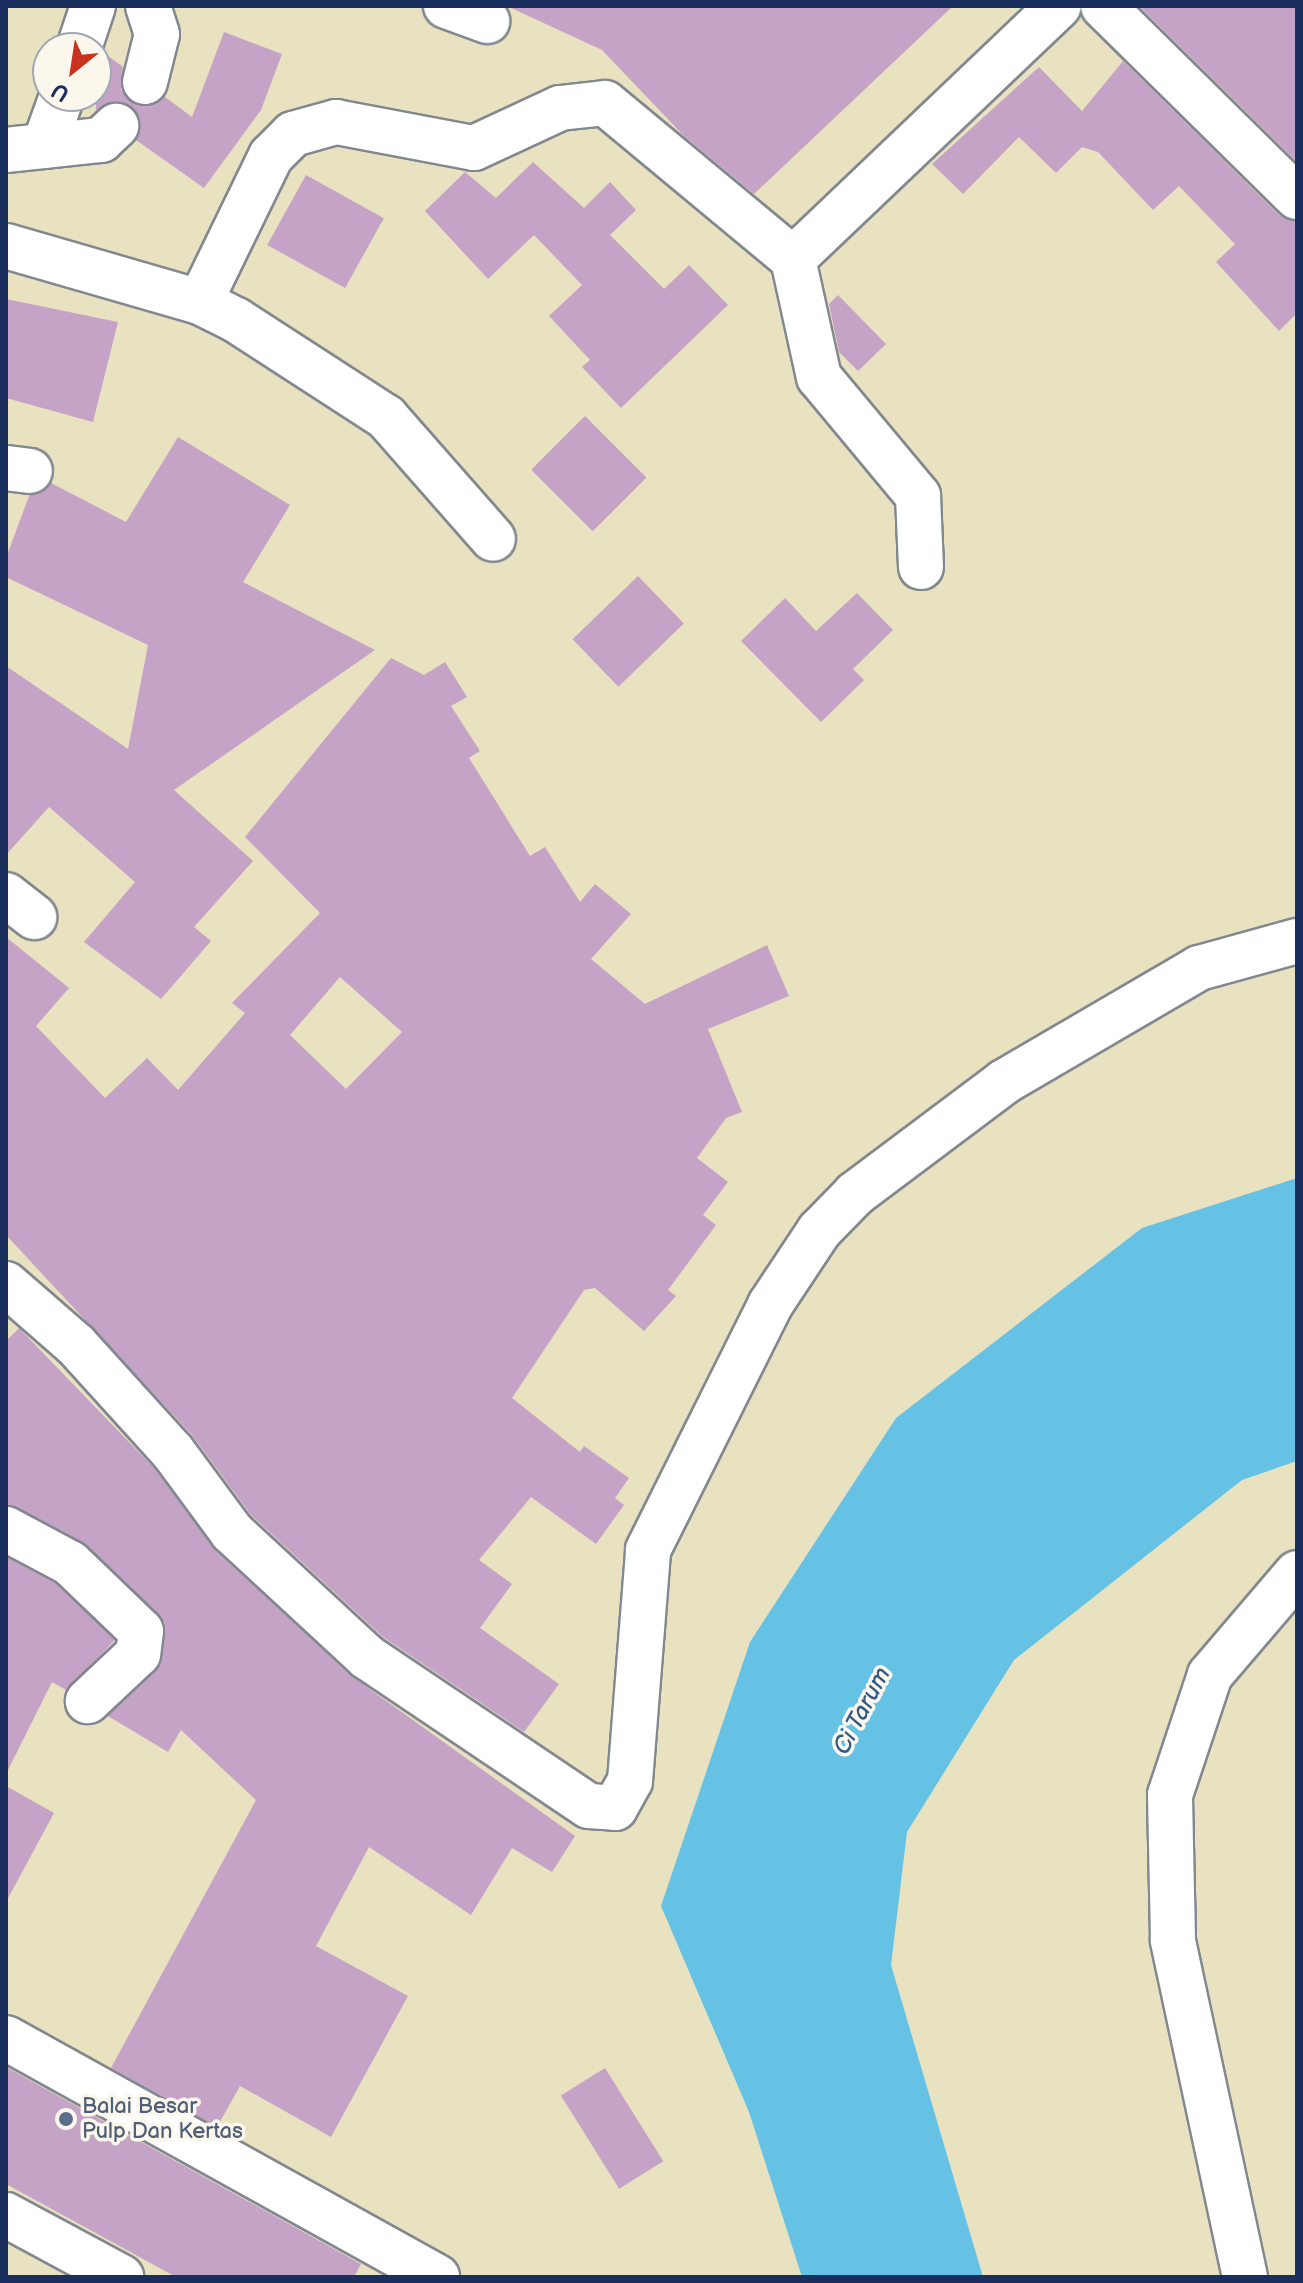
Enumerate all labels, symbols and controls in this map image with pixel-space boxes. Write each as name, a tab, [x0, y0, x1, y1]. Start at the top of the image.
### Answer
north arrow	[32, 32, 112, 112]
text: U	[47, 76, 74, 107]
water label: Ci Tarum	[827, 1662, 897, 1760]
place label: Balai Besar Pulp Dan Kertas	[82, 2093, 243, 2144]
marker: Balai Besar Pulp Dan Kertas	[57, 2110, 75, 2128]

